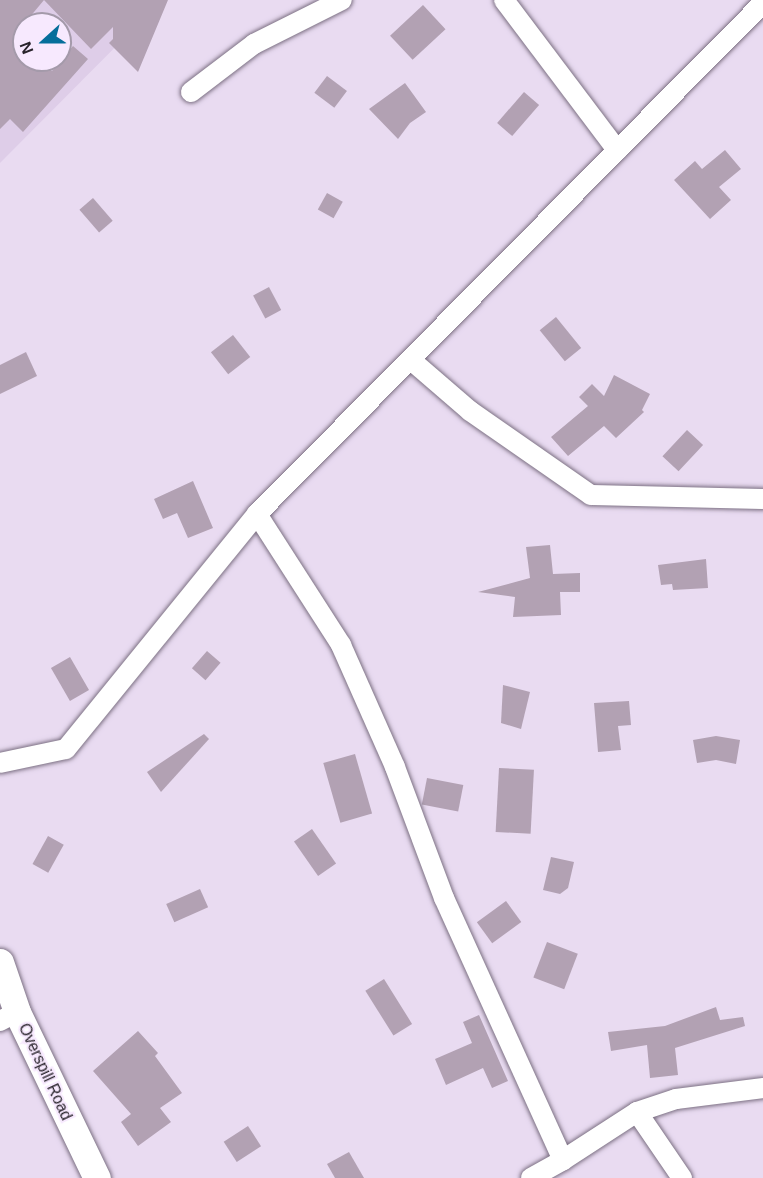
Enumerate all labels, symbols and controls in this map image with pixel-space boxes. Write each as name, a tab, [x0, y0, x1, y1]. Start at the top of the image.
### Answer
north arrow	[12, 12, 72, 72]
text: N	[17, 39, 37, 56]
street label: Overspill Road	[14, 1020, 76, 1124]

